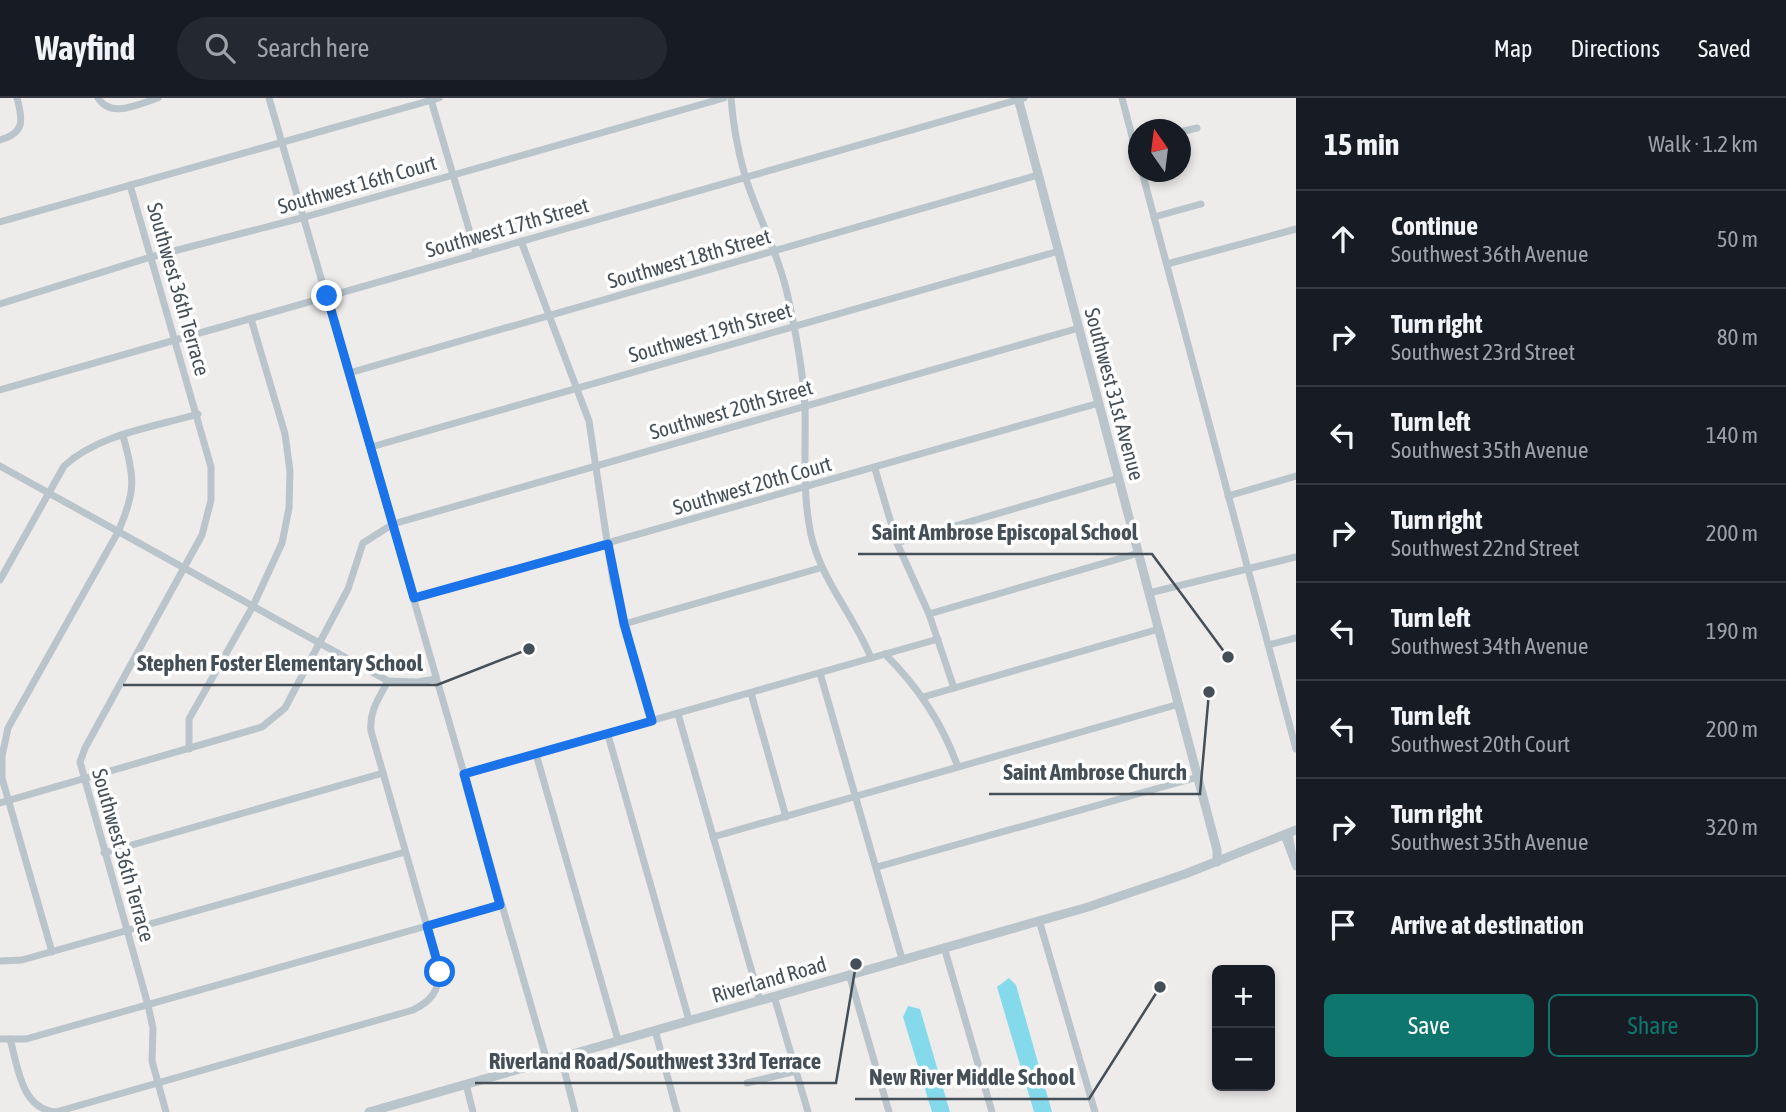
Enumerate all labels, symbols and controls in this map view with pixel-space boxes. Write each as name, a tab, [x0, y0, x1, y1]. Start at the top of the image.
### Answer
search box	[177, 17, 667, 80]
text: Wayfind	[35, 29, 135, 67]
icon: search	[201, 29, 239, 67]
text: Search here	[257, 33, 369, 63]
text: Map	[1494, 35, 1532, 62]
text: Directions	[1570, 35, 1660, 62]
text: Saved	[1698, 35, 1751, 62]
north arrow	[1128, 119, 1191, 182]
text: 15 min	[1324, 127, 1399, 161]
text: Walk · 1.2 km	[1648, 131, 1758, 157]
street label: Southwest 16th Court	[275, 150, 439, 218]
street label: Southwest 17th Street	[423, 192, 591, 262]
street label: Southwest 36th Terrace	[143, 200, 215, 378]
text: Continue	[1391, 211, 1478, 241]
icon: ahead	[1324, 220, 1362, 258]
street label: Southwest 18th Street	[605, 223, 773, 293]
text: 50 m	[1717, 226, 1758, 252]
text: Southwest 36th Avenue	[1391, 241, 1588, 267]
route end	[311, 280, 342, 311]
street label: Southwest 19th Street	[626, 297, 794, 367]
street label: Southwest 31st Avenue	[1080, 305, 1150, 483]
text: Turn right	[1391, 309, 1482, 339]
icon: right	[1324, 318, 1362, 356]
text: 80 m	[1717, 324, 1758, 350]
text: Southwest 23rd Street	[1391, 339, 1575, 365]
street label: Southwest 20th Street	[647, 374, 815, 444]
text: Turn left	[1391, 407, 1471, 437]
icon: left	[1324, 416, 1362, 454]
text: 140 m	[1706, 422, 1758, 448]
text: Southwest 35th Avenue	[1391, 437, 1588, 463]
street label: Southwest 20th Court	[670, 451, 834, 519]
text: Turn right	[1391, 505, 1482, 535]
callout: Saint Ambrose Episcopal School	[858, 510, 1152, 554]
icon: right	[1324, 514, 1362, 552]
text: Saint Ambrose Episcopal School	[872, 519, 1139, 545]
text: 200 m	[1706, 520, 1758, 546]
text: Southwest 22nd Street	[1391, 535, 1580, 561]
text: Turn left	[1391, 603, 1471, 633]
icon: left	[1324, 612, 1362, 650]
text: 190 m	[1706, 618, 1758, 644]
text: Southwest 34th Avenue	[1391, 633, 1588, 659]
callout: Stephen Foster Elementary School	[123, 641, 437, 685]
text: Stephen Foster Elementary School	[137, 650, 424, 676]
text: Turn left	[1391, 701, 1471, 731]
icon: left	[1324, 710, 1362, 748]
text: 200 m	[1706, 716, 1758, 742]
text: Southwest 20th Court	[1391, 731, 1570, 757]
callout: Saint Ambrose Church	[989, 750, 1200, 794]
text: Saint Ambrose Church	[1003, 759, 1187, 785]
street label: Southwest 36th Terrace	[88, 766, 160, 944]
text: Turn right	[1391, 799, 1482, 829]
icon: right	[1324, 808, 1362, 846]
text: 320 m	[1706, 814, 1758, 840]
text: Southwest 35th Avenue	[1391, 829, 1588, 855]
icon: arrive	[1324, 906, 1362, 944]
text: Arrive at destination	[1391, 910, 1584, 940]
street label: Riverland Road	[709, 951, 829, 1007]
route start	[424, 956, 455, 987]
map controls	[1212, 965, 1275, 1091]
button: +	[1212, 965, 1275, 1028]
button: Save	[1324, 994, 1534, 1057]
button: Share	[1548, 994, 1758, 1057]
button: −	[1212, 1028, 1275, 1091]
callout: Riverland Road/Southwest 33rd Terrace	[475, 1039, 836, 1083]
text: Riverland Road/Southwest 33rd Terrace	[489, 1048, 821, 1074]
callout: New River Middle School	[855, 1055, 1089, 1099]
text: New River Middle School	[869, 1064, 1076, 1090]

